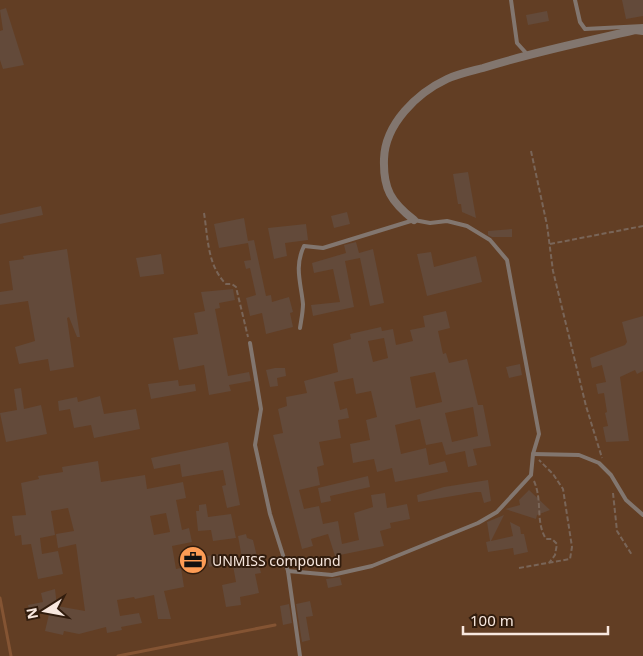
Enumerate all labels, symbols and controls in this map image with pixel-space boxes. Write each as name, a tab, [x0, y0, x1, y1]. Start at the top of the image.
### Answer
office icon: UNMISS compound	[178, 545, 208, 575]
place label: UNMISS compound	[212, 551, 341, 570]
north arrow	[20, 586, 70, 636]
scale bar	[463, 604, 608, 636]
text: N	[21, 606, 42, 621]
text: 100 m	[470, 610, 514, 630]

